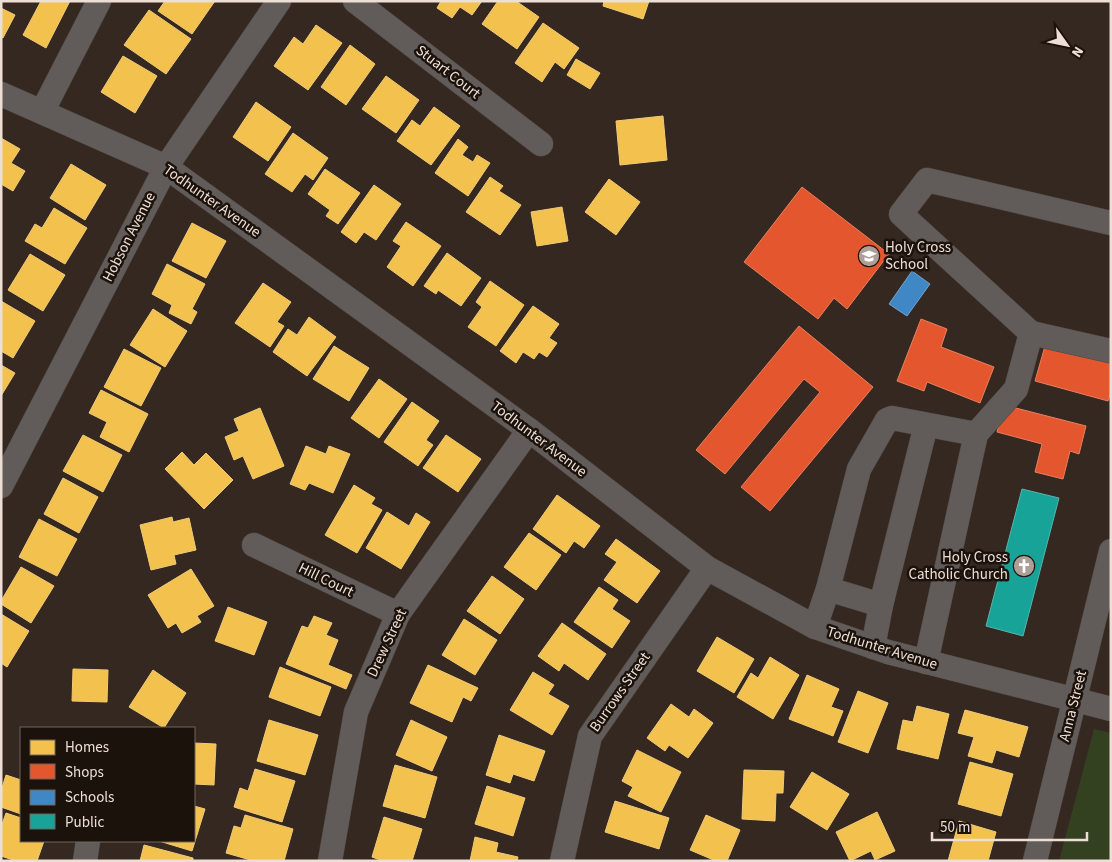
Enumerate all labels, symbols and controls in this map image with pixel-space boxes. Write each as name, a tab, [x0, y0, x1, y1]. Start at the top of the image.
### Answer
north arrow	[1042, 20, 1092, 70]
street label: Stuart Court	[411, 40, 485, 104]
text: N	[1066, 42, 1088, 61]
street label: Todhunter Avenue	[159, 159, 265, 243]
street label: Hobson Avenue	[97, 189, 161, 285]
place label: Holy Cross School	[885, 237, 951, 275]
school or university icon: Holy Cross School	[857, 244, 881, 268]
street label: Todhunter Avenue	[487, 396, 591, 482]
place label: Holy Cross Catholic Church	[908, 547, 1008, 585]
church icon: Holy Cross Catholic Church	[1012, 554, 1036, 578]
street label: Hill Court	[295, 558, 357, 602]
street label: Drew Street	[362, 605, 412, 681]
street label: Todhunter Avenue	[824, 621, 940, 675]
street label: Burrows Street	[585, 648, 655, 736]
street label: Anna Street	[1054, 668, 1092, 744]
legend	[20, 727, 195, 842]
text: Homes	[65, 737, 109, 758]
text: Shops	[65, 762, 104, 783]
text: Schools	[65, 787, 114, 808]
scale bar	[932, 810, 1087, 842]
text: Public	[65, 812, 104, 833]
text: 50 m	[940, 817, 970, 838]

